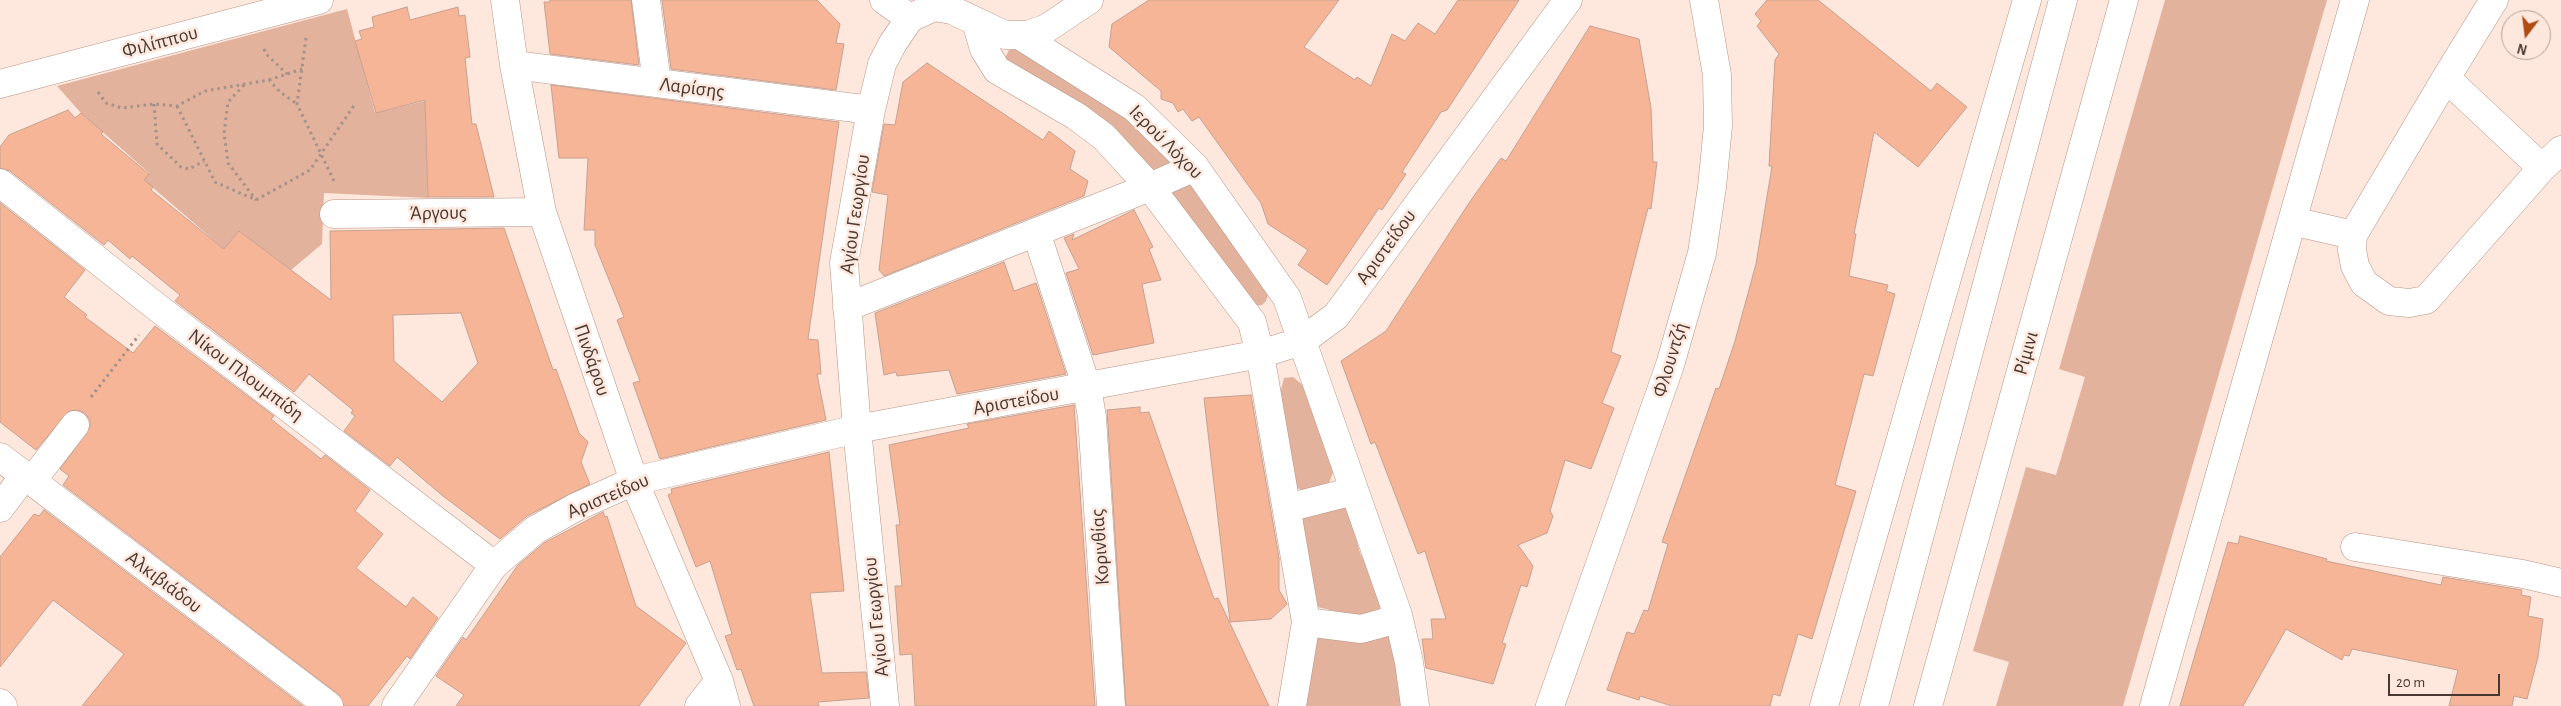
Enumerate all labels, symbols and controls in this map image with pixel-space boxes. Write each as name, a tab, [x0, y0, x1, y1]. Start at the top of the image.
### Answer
north arrow	[2501, 10, 2551, 60]
street label: Φιλίππου	[119, 20, 201, 64]
text: N	[2516, 41, 2529, 57]
street label: Λαρίσης	[658, 72, 726, 104]
street label: Ιερού Λόχου	[1124, 100, 1208, 184]
street label: Αγίου Γεωργίου	[835, 153, 875, 275]
street label: Άργους	[409, 200, 467, 226]
street label: Αριστείδου	[1351, 205, 1421, 289]
street label: Φλουντζή	[1647, 320, 1693, 400]
street label: Πινδάρου	[568, 321, 616, 399]
street label: Νίκου Πλουμπίδη	[183, 324, 309, 426]
street label: Ρίμινι	[2008, 328, 2044, 378]
street label: Αριστείδου	[971, 382, 1061, 420]
street label: Αριστείδου	[563, 468, 653, 524]
street label: Κορινθίας	[1085, 508, 1115, 586]
street label: Αλκιβιάδου	[121, 546, 207, 618]
street label: Αγίου Γεωργίου	[858, 556, 894, 678]
scale bar	[2391, 664, 2504, 696]
text: 20 m	[2396, 675, 2425, 690]

